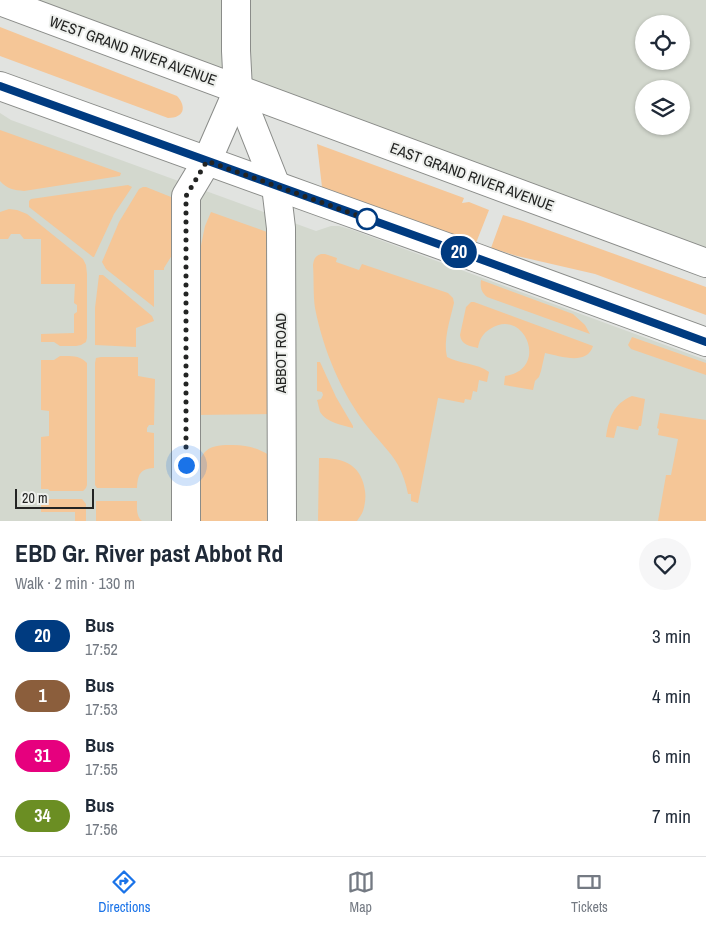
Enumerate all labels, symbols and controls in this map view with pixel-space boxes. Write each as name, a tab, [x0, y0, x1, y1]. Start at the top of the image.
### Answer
street label: WEST GRAND RIVER AVENUE	[47, 10, 220, 91]
map controls	[635, 15, 690, 135]
button: locate	[635, 15, 690, 70]
button: layers	[635, 80, 690, 135]
street label: EAST GRAND RIVER AVENUE	[387, 137, 557, 216]
unlabelled marker	[356, 208, 378, 230]
line badge: 20	[436, 236, 482, 268]
text: 20	[451, 239, 467, 264]
street label: ABBOT ROAD	[270, 313, 291, 394]
your location	[174, 453, 199, 478]
scale bar	[15, 486, 94, 509]
text: 20 m	[22, 489, 48, 507]
text: EBD Gr. River past Abbot Rd	[15, 537, 283, 569]
button: heart	[639, 538, 691, 590]
text: Walk · 2 min · 130 m	[15, 572, 135, 594]
text: Bus	[85, 612, 114, 638]
text: 20	[34, 623, 51, 648]
text: 3 min	[652, 623, 691, 649]
text: 17:52	[85, 638, 118, 660]
text: Bus	[85, 672, 114, 698]
text: 1	[38, 683, 47, 708]
text: 4 min	[652, 683, 691, 709]
text: 17:53	[85, 698, 118, 720]
text: Bus	[85, 732, 114, 758]
text: 31	[34, 743, 51, 768]
text: 6 min	[652, 743, 691, 769]
text: 17:55	[85, 758, 118, 780]
text: Bus	[85, 792, 114, 818]
text: 34	[34, 803, 51, 828]
text: 7 min	[652, 803, 691, 829]
text: 17:56	[85, 818, 118, 840]
tab: Directions	[98, 868, 150, 916]
tab: Map	[347, 868, 375, 916]
tab: Tickets	[571, 868, 608, 916]

